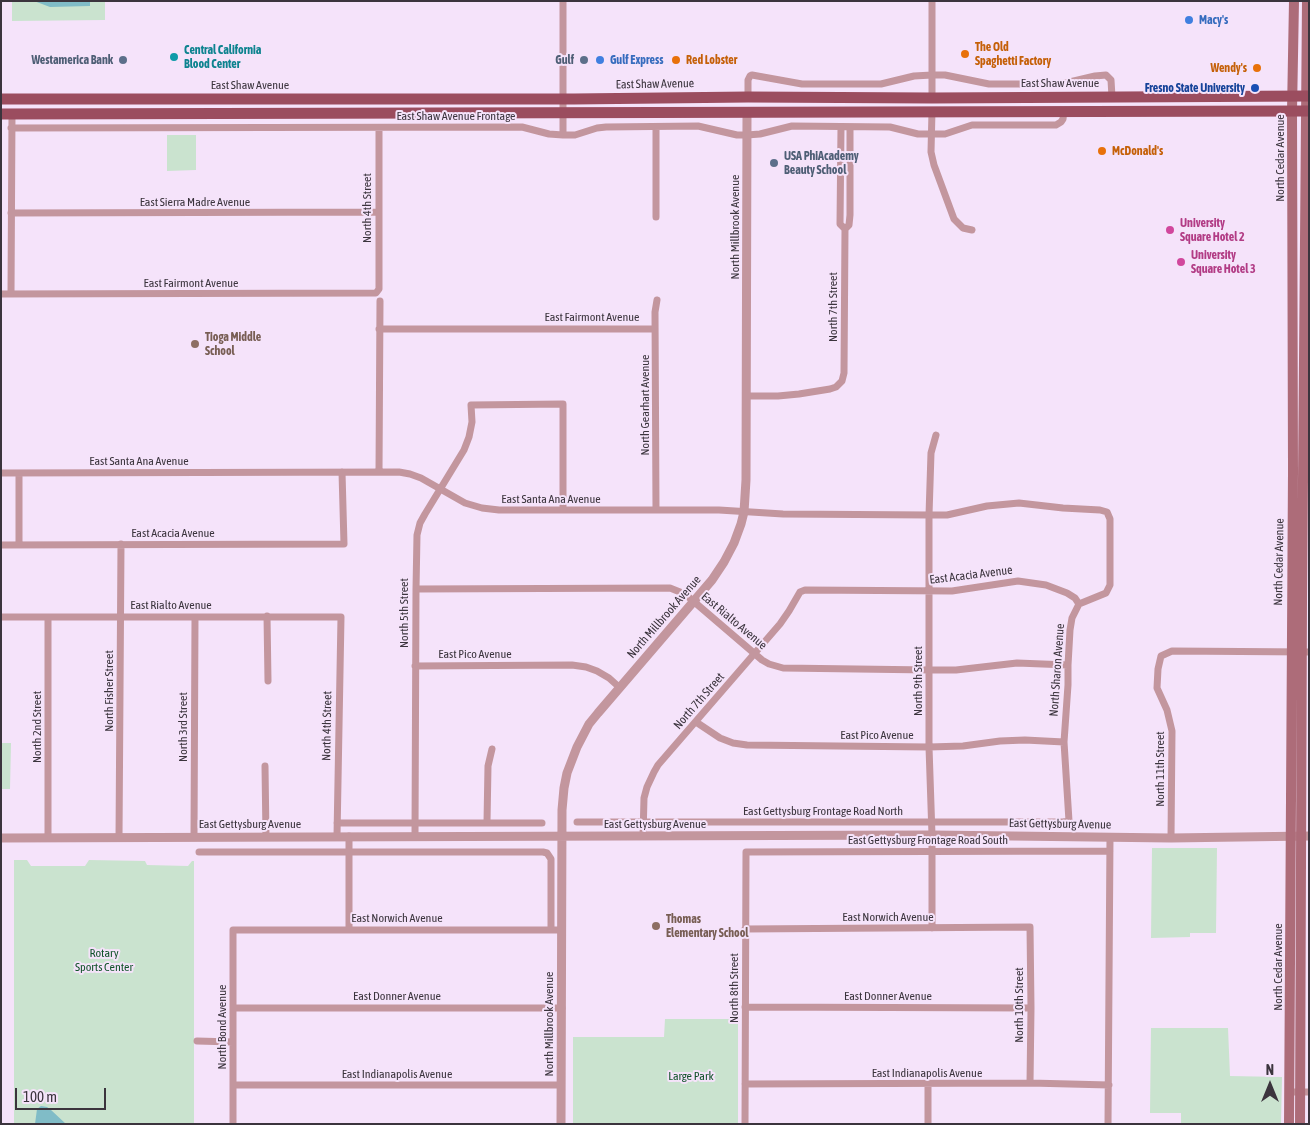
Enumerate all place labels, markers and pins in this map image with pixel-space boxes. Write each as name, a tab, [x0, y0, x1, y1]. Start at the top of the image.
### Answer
place label: Macy's	[1199, 13, 1228, 27]
marker: Macy's	[1183, 14, 1195, 26]
place label: The Old Spaghetti Factory	[975, 40, 1051, 68]
place label: Central California Blood Center	[184, 43, 261, 71]
marker: The Old Spaghetti Factory	[959, 48, 971, 60]
marker: Central California Blood Center	[168, 51, 180, 63]
place label: Westamerica Bank	[32, 53, 113, 67]
place label: Gulf	[555, 53, 574, 67]
place label: Gulf Express	[610, 53, 663, 67]
place label: Red Lobster	[686, 53, 737, 67]
marker: Westamerica Bank	[117, 54, 129, 66]
marker: Gulf	[578, 54, 590, 66]
marker: Gulf Express	[594, 54, 606, 66]
marker: Red Lobster	[670, 54, 682, 66]
place label: Wendy's	[1211, 61, 1247, 75]
marker: Wendy's	[1251, 62, 1263, 74]
place label: Fresno State University	[1145, 81, 1245, 95]
marker: Fresno State University	[1249, 82, 1261, 94]
place label: McDonald's	[1112, 144, 1163, 158]
marker: McDonald's	[1096, 145, 1108, 157]
place label: USA PhiAcademy Beauty School	[784, 149, 859, 177]
marker: USA PhiAcademy Beauty School	[768, 157, 780, 169]
place label: University Square Hotel 2	[1180, 216, 1245, 244]
marker: University Square Hotel 2	[1164, 224, 1176, 236]
place label: University Square Hotel 3	[1191, 248, 1256, 276]
marker: University Square Hotel 3	[1175, 256, 1187, 268]
place label: Tioga Middle School	[205, 330, 261, 358]
marker: Tioga Middle School	[189, 338, 201, 350]
place label: Thomas Elementary School	[666, 912, 748, 940]
marker: Thomas Elementary School	[650, 920, 662, 932]

